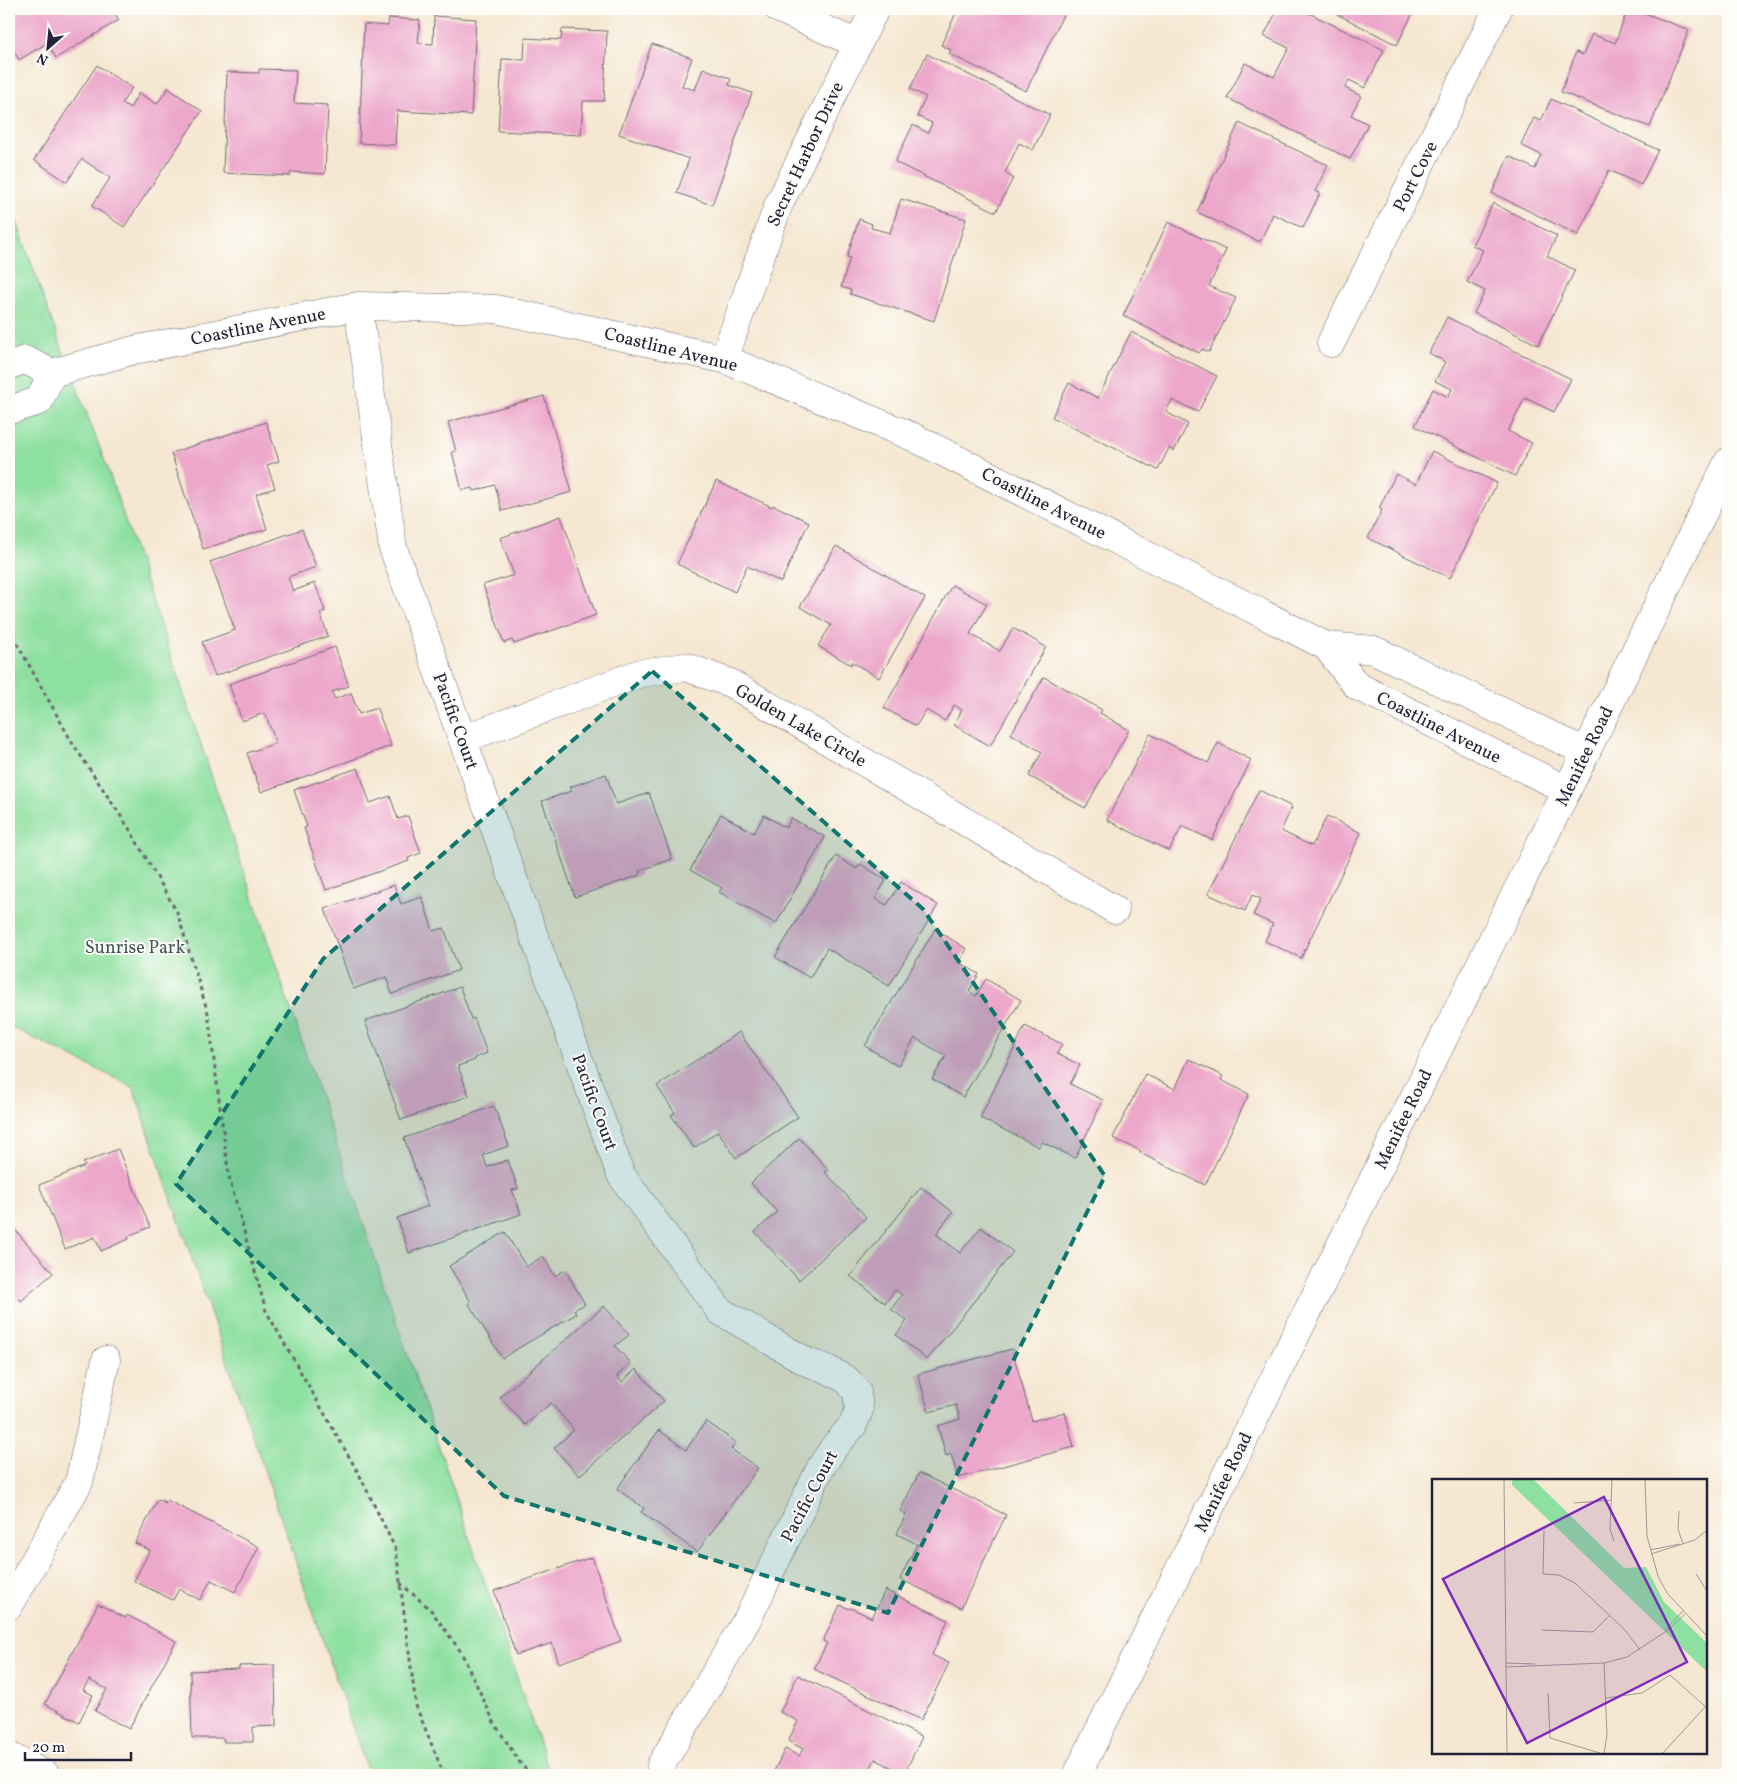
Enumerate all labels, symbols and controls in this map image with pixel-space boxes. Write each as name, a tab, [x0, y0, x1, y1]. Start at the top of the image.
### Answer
north arrow	[22, 22, 72, 72]
text: N	[34, 47, 52, 69]
street label: Secret Harbor Drive	[762, 78, 851, 231]
street label: Port Cove	[1388, 137, 1445, 216]
street label: Coastline Avenue	[189, 302, 328, 353]
street label: Coastline Avenue	[601, 322, 740, 379]
street label: Coastline Avenue	[977, 462, 1110, 547]
street label: Pacific Court	[426, 670, 484, 773]
street label: Golden Lake Circle	[730, 678, 871, 774]
street label: Coastline Avenue	[1372, 686, 1505, 771]
street label: Menifee Road	[1550, 702, 1620, 811]
park label: Sunrise Park	[85, 936, 185, 961]
street label: Pacific Court	[565, 1051, 623, 1154]
street label: Menifee Road	[1369, 1065, 1439, 1174]
street label: Menifee Road	[1189, 1428, 1259, 1537]
street label: Pacific Court	[776, 1446, 845, 1547]
inset map	[1432, 1479, 1707, 1754]
scale bar	[25, 1729, 131, 1761]
text: 20 m	[32, 1738, 65, 1759]

